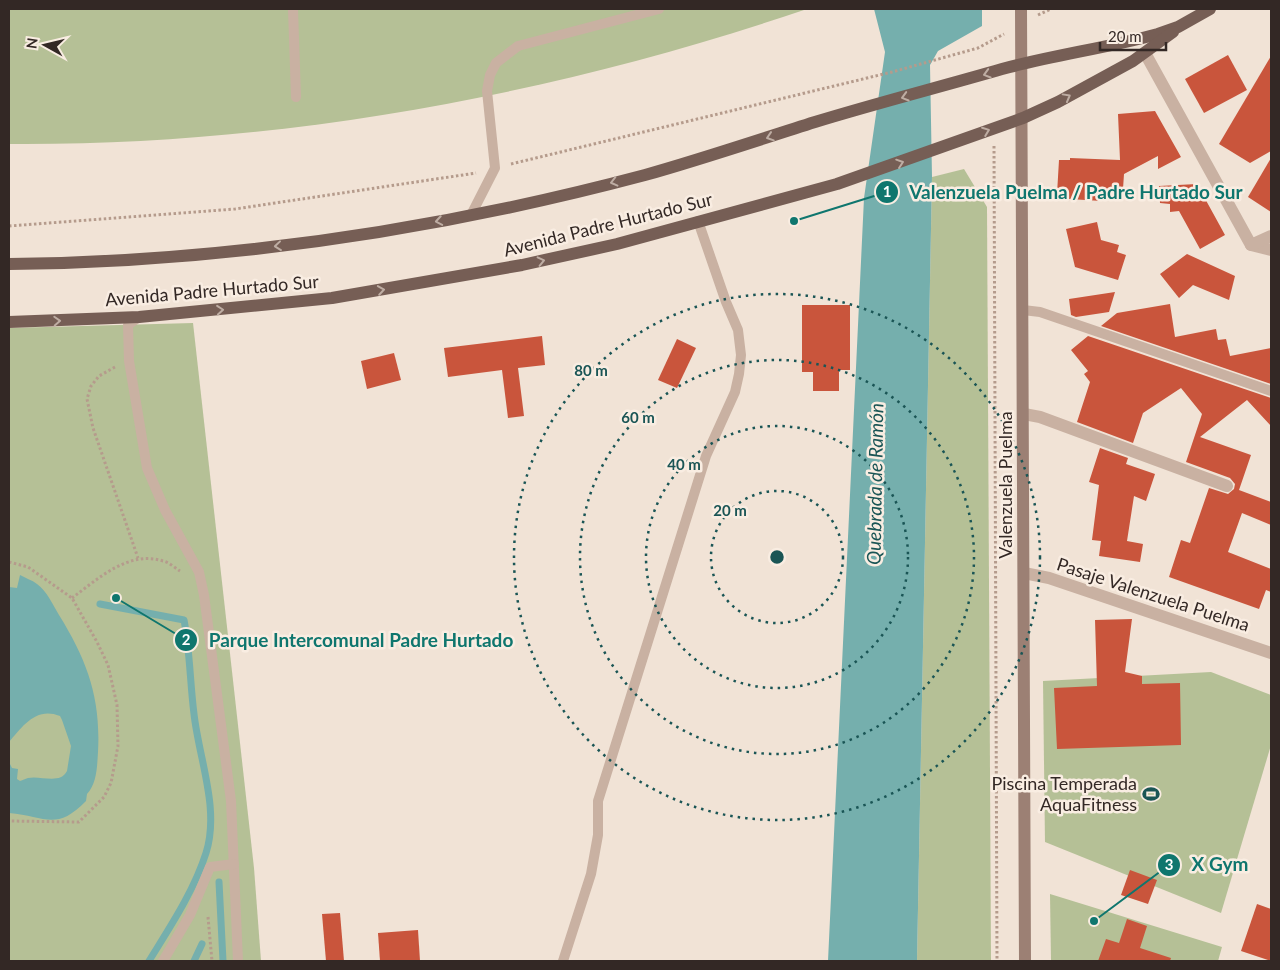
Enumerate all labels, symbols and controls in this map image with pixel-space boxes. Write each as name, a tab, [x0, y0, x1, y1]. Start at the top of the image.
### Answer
north arrow	[20, 20, 70, 70]
scale bar	[1100, 20, 1166, 52]
text: 20 m	[1108, 27, 1142, 45]
text: N	[22, 37, 41, 50]
one-way arrow	[983, 68, 992, 78]
one-way arrow	[902, 91, 910, 101]
one-way arrow	[1061, 93, 1070, 103]
one-way arrow	[982, 127, 990, 137]
one-way arrow	[767, 131, 775, 141]
one-way arrow	[895, 158, 903, 168]
callout: Valenzuela Puelma / Padre Hurtado Sur	[875, 175, 1253, 209]
one-way arrow	[610, 176, 619, 187]
text: Valenzuela Puelma / Padre Hurtado Sur	[908, 180, 1244, 203]
text: 1	[883, 182, 891, 200]
street label: Avenida Padre Hurtado Sur	[501, 187, 715, 261]
one-way arrow	[434, 215, 443, 226]
one-way arrow	[274, 240, 282, 251]
one-way arrow	[536, 256, 545, 267]
street label: Avenida Padre Hurtado Sur	[104, 270, 320, 310]
one-way arrow	[376, 286, 385, 296]
one-way arrow	[216, 305, 224, 316]
one-way arrow	[54, 315, 62, 326]
text: 80 m	[574, 361, 608, 379]
water label: Quebrada de Ramón	[862, 403, 887, 565]
text: 60 m	[621, 408, 655, 426]
street label: Valenzuela Puelma	[994, 411, 1016, 559]
text: 40 m	[667, 455, 701, 473]
text: 20 m	[713, 501, 747, 519]
centre of rings	[768, 548, 786, 566]
street label: Pasaje Valenzuela Puelma	[1054, 552, 1252, 636]
callout: Parque Intercomunal Padre Hurtado	[174, 623, 524, 657]
text: Parque Intercomunal Padre Hurtado	[209, 628, 513, 651]
text: 2	[182, 630, 191, 648]
place label: Piscina Temperada AquaFitness	[991, 772, 1137, 815]
sports icon: Piscina Temperada AquaFitness	[1141, 784, 1161, 804]
callout: X Gym	[1156, 848, 1258, 882]
text: X Gym	[1192, 852, 1248, 875]
text: 3	[1165, 855, 1173, 873]

